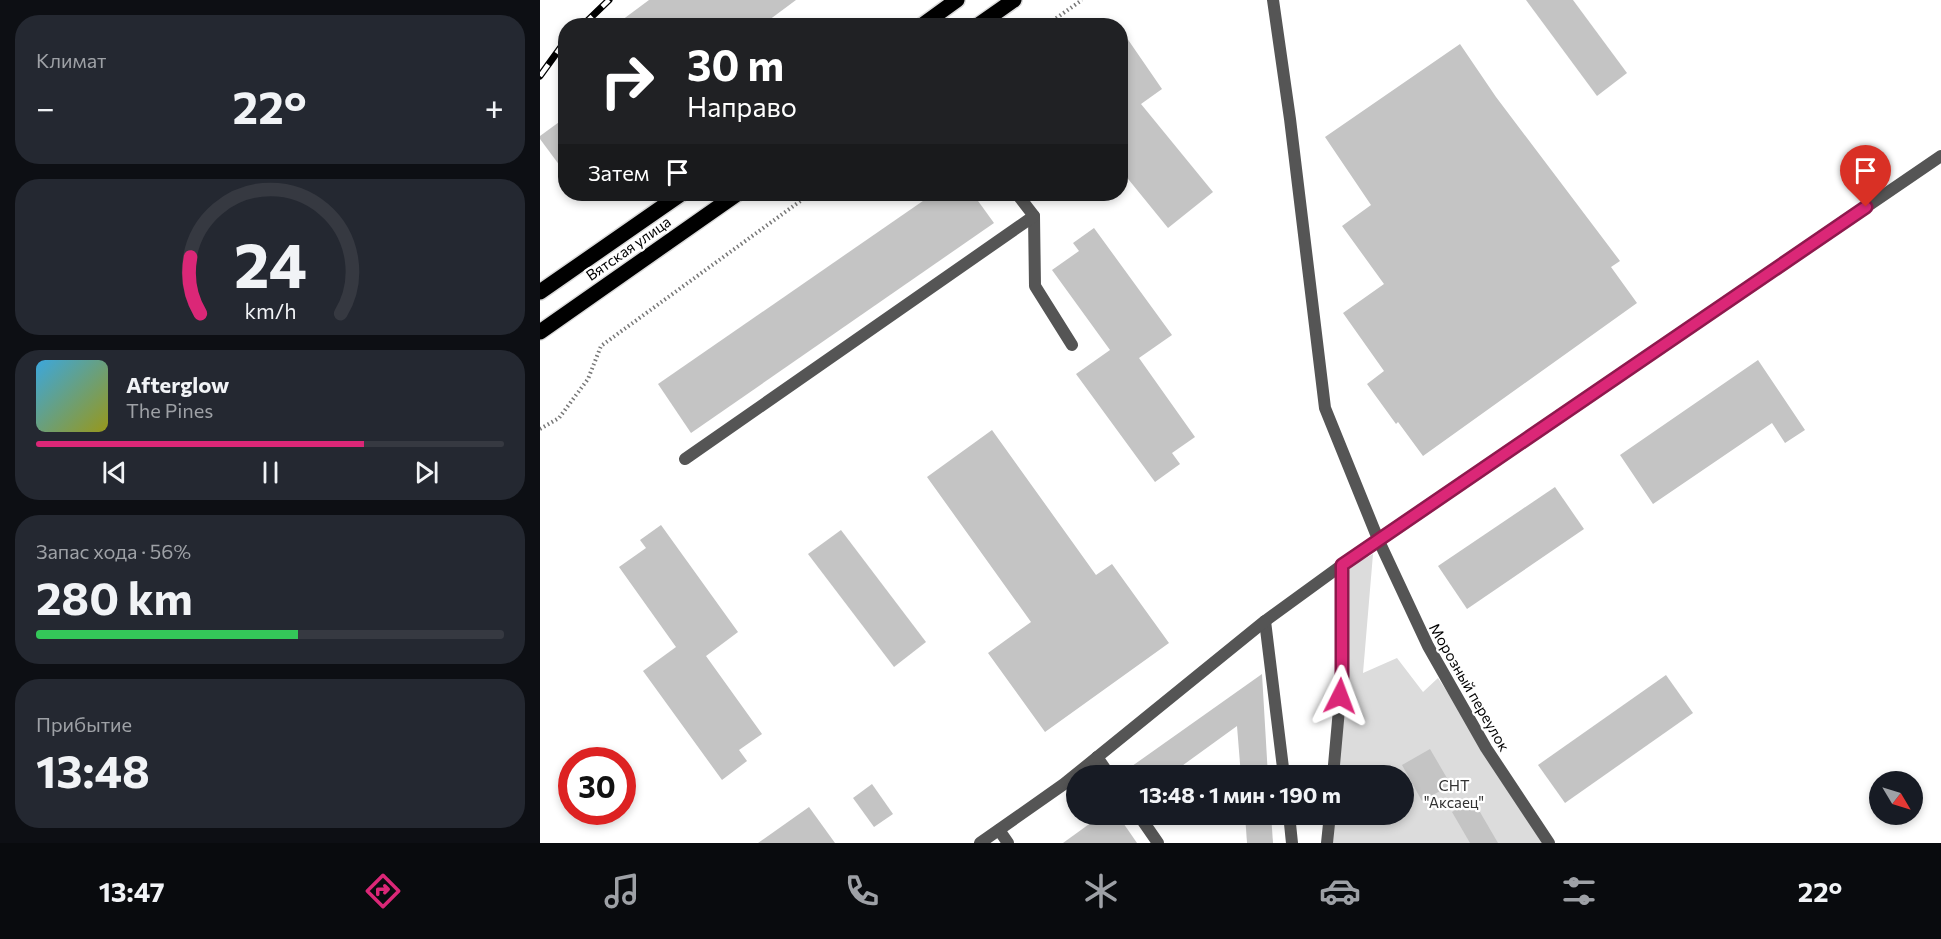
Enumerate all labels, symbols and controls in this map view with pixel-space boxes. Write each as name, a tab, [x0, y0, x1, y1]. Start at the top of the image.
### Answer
text: 30 m	[687, 38, 784, 90]
icon: right	[588, 42, 666, 120]
text: Климат	[36, 48, 106, 72]
text: 22°	[233, 78, 307, 133]
text: −	[36, 86, 55, 127]
text: +	[485, 86, 504, 127]
text: Направо	[687, 90, 797, 123]
pin	[1840, 145, 1891, 207]
icon: arrive	[1849, 154, 1882, 187]
icon: arrive	[661, 156, 694, 189]
text: Затем	[588, 159, 649, 186]
street label: Вятская улица	[582, 212, 674, 284]
text: 24	[234, 225, 306, 301]
text: km/h	[244, 298, 296, 324]
text: Afterglow	[126, 371, 229, 398]
text: The Pines	[126, 398, 213, 422]
icon: previous	[98, 456, 131, 489]
icon: pause	[254, 456, 287, 489]
icon: next	[410, 456, 443, 489]
text: Запас хода · 56%	[36, 539, 191, 563]
text: 280 km	[36, 569, 193, 624]
street label: Морозный переулок	[1426, 620, 1514, 754]
position arrow	[1308, 664, 1372, 728]
text: Прибытие	[36, 712, 132, 736]
text: 13:48	[36, 742, 150, 797]
speed limit sign: 30	[558, 747, 636, 825]
north arrow	[1869, 771, 1923, 825]
map controls	[1869, 771, 1923, 825]
park label: СНТ "Аксаец"	[1424, 776, 1484, 811]
text: 13:48 · 1 мин · 190 m	[1139, 781, 1341, 808]
icon: directions	[362, 870, 404, 912]
icon: music	[601, 870, 643, 912]
icon: phone	[841, 870, 883, 912]
icon: climate	[1080, 870, 1122, 912]
icon: car	[1319, 870, 1361, 912]
icon: filters	[1558, 870, 1600, 912]
text: 13:47	[99, 875, 165, 908]
text: 22°	[1798, 875, 1842, 908]

